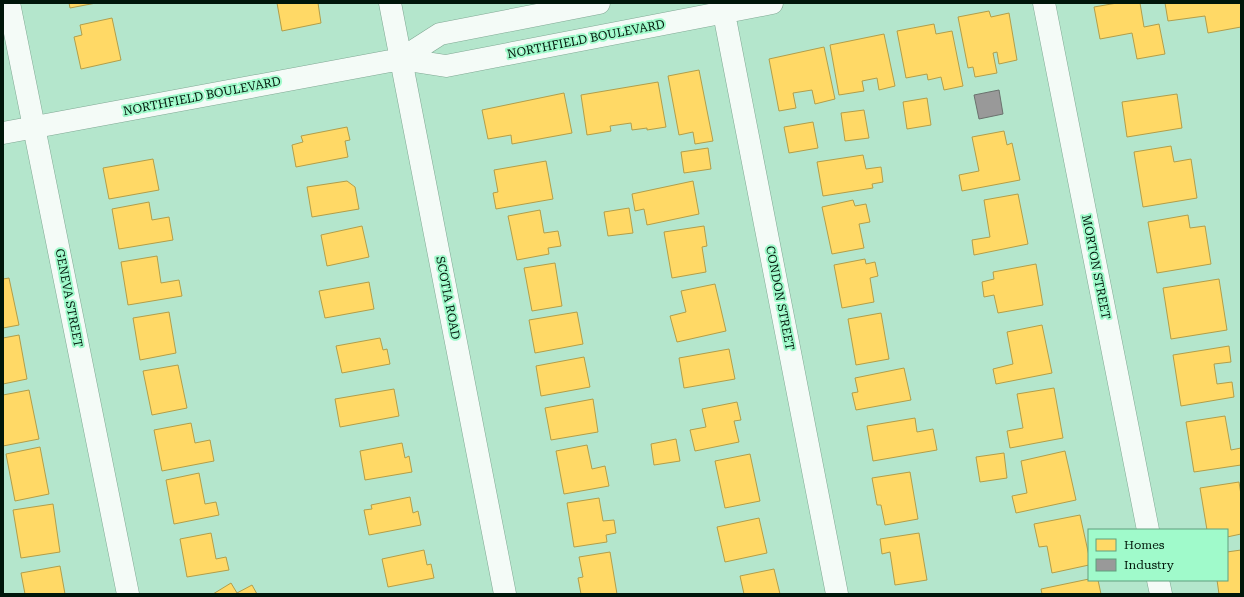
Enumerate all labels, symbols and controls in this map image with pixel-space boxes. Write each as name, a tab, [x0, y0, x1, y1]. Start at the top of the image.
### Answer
street label: NORTHFIELD BOULEVARD	[506, 17, 666, 61]
street label: NORTHFIELD BOULEVARD	[122, 74, 282, 118]
street label: MORTON STREET	[1079, 214, 1113, 320]
street label: CONDON STREET	[763, 245, 797, 351]
street label: GENEVA STREET	[53, 247, 85, 349]
street label: SCOTIA ROAD	[433, 255, 463, 341]
legend	[1088, 529, 1228, 581]
text: Homes	[1124, 538, 1165, 552]
text: Industry	[1124, 558, 1175, 572]

